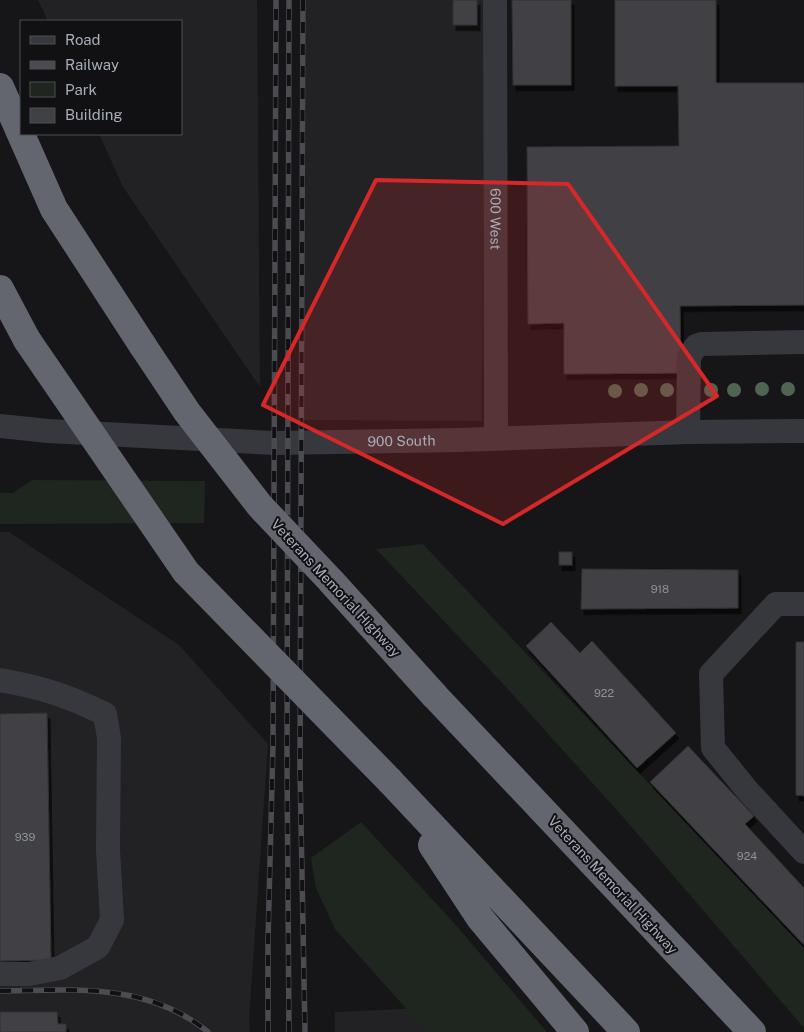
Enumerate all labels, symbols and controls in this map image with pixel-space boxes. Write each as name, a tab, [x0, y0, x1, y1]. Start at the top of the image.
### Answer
legend	[20, 20, 182, 135]
text: Road	[65, 31, 101, 48]
text: Railway	[65, 56, 119, 73]
text: Park	[65, 81, 97, 98]
text: Building	[65, 106, 123, 123]
street label: 600 West	[487, 188, 504, 250]
street label: 900 South	[367, 432, 436, 449]
street label: Veterans Memorial Highway	[268, 516, 404, 660]
house number: 918	[651, 583, 669, 595]
house number: 922	[594, 687, 614, 699]
street label: Veterans Memorial Highway	[545, 813, 681, 957]
house number: 939	[15, 831, 35, 843]
house number: 924	[737, 850, 757, 862]

